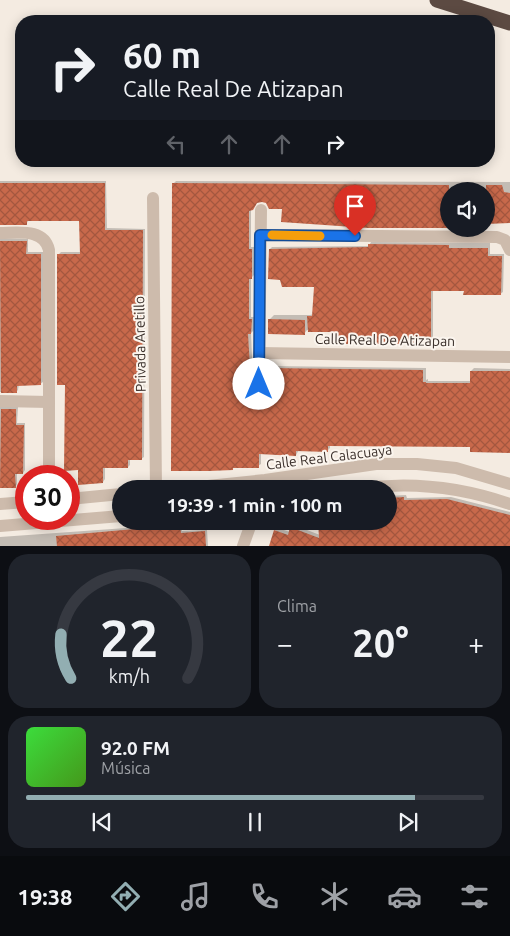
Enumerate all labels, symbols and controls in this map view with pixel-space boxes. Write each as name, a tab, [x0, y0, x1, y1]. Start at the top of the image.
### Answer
icon: right	[40, 35, 105, 100]
text: 60 m	[123, 35, 201, 75]
text: Calle Real De Atizapan	[123, 76, 344, 101]
icon: left	[162, 130, 190, 158]
icon: ahead	[215, 130, 243, 158]
icon: ahead	[268, 130, 296, 158]
icon: right	[321, 130, 349, 158]
map controls	[440, 182, 495, 237]
button: sound	[440, 182, 495, 237]
pin	[334, 185, 376, 236]
icon: arrive	[341, 192, 369, 220]
street label: Privada Aretillo	[131, 296, 149, 392]
street label: Calle Real De Atizapan	[315, 331, 455, 349]
position arrow	[232, 357, 284, 409]
street label: Calle Real Calacuaya	[265, 441, 393, 473]
speed limit sign: 30	[15, 465, 80, 530]
text: 19:39 · 1 min · 100 m	[167, 494, 342, 516]
text: Clima	[277, 597, 317, 615]
text: 22	[100, 609, 159, 667]
text: 20°	[352, 622, 409, 664]
text: −	[277, 628, 293, 659]
text: +	[468, 628, 484, 659]
text: km/h	[109, 666, 150, 686]
text: 92.0 FM	[101, 737, 170, 759]
text: Música	[101, 759, 151, 777]
icon: previous	[88, 808, 116, 836]
icon: pause	[241, 808, 269, 836]
icon: next	[394, 808, 422, 836]
icon: directions	[108, 879, 143, 914]
icon: music	[178, 879, 213, 914]
icon: phone	[247, 879, 282, 914]
icon: climate	[317, 879, 352, 914]
icon: car	[387, 879, 422, 914]
icon: filters	[457, 879, 492, 914]
text: 19:38	[17, 884, 73, 909]

